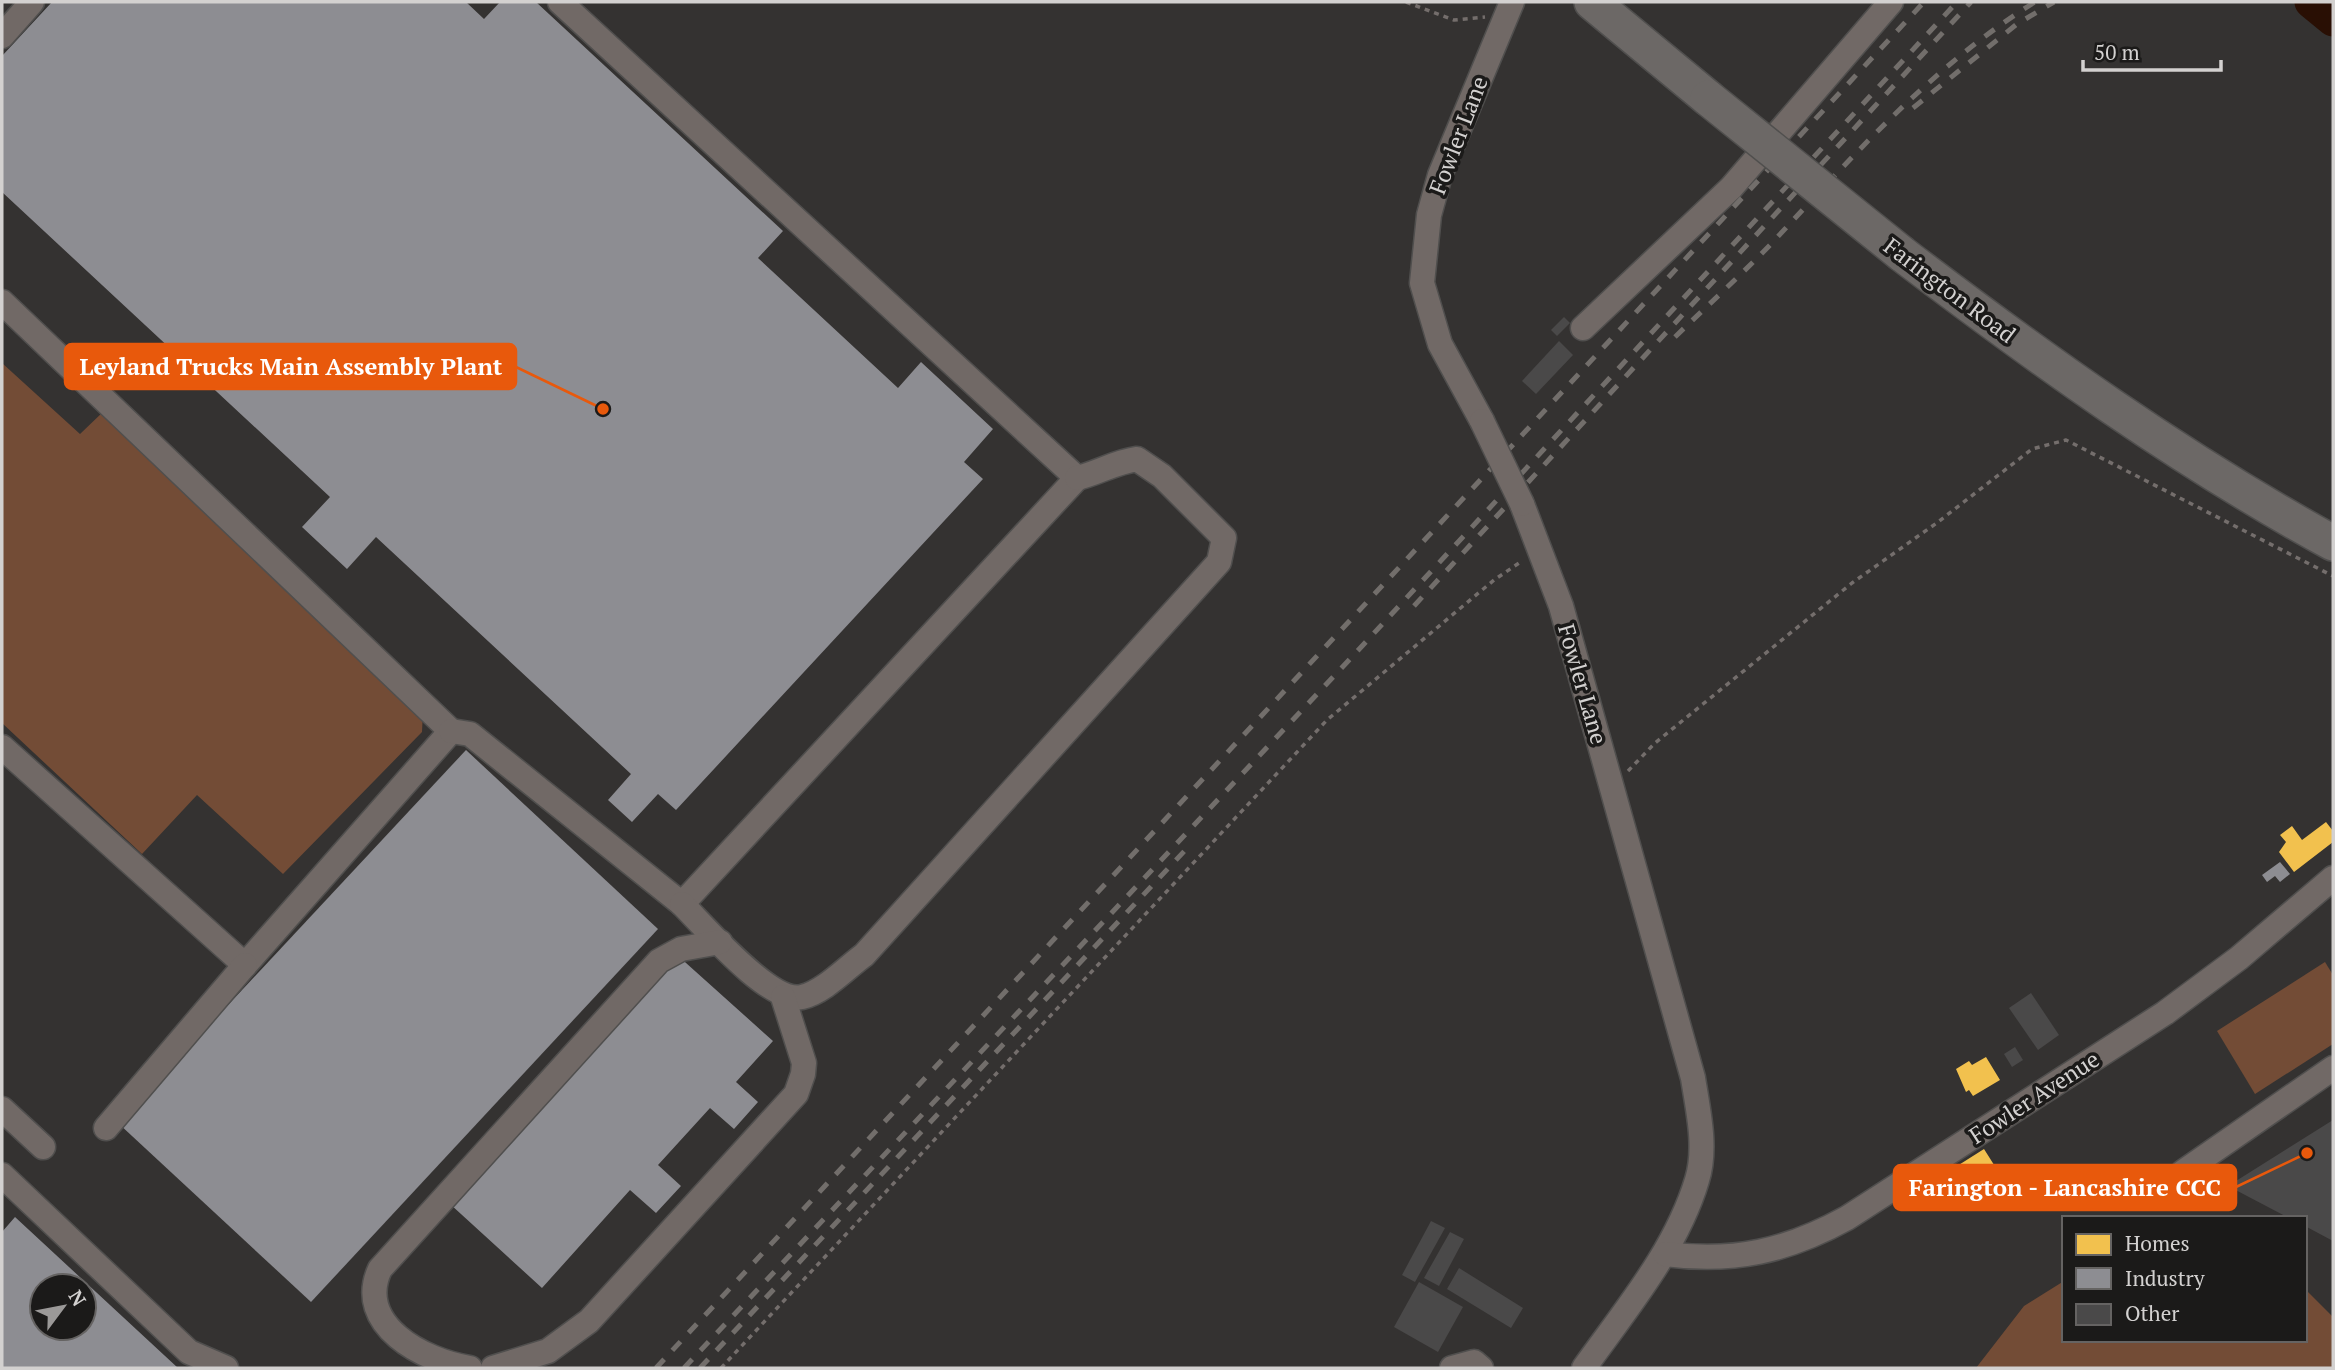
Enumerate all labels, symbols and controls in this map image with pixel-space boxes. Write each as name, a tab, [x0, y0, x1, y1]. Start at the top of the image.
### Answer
scale bar	[2083, 28, 2221, 72]
text: 50 m	[2094, 38, 2140, 66]
street label: Fowler Lane	[1421, 72, 1495, 198]
street label: Farington Road	[1878, 230, 2022, 350]
callout: Leyland Trucks Main Assembly Plant	[65, 344, 516, 389]
text: Leyland Trucks Main Assembly Plant	[80, 350, 503, 382]
street label: Fowler Lane	[1551, 620, 1615, 748]
street label: Fowler Avenue	[1963, 1043, 2105, 1151]
callout: Farington - Lancashire CCC	[1894, 1165, 2236, 1210]
text: Farington - Lancashire CCC	[1909, 1171, 2221, 1203]
legend	[2062, 1216, 2307, 1342]
text: Homes	[2125, 1229, 2190, 1257]
text: Industry	[2125, 1264, 2205, 1292]
north arrow	[28, 1272, 98, 1342]
text: N	[63, 1285, 93, 1311]
text: Other	[2125, 1299, 2179, 1327]

